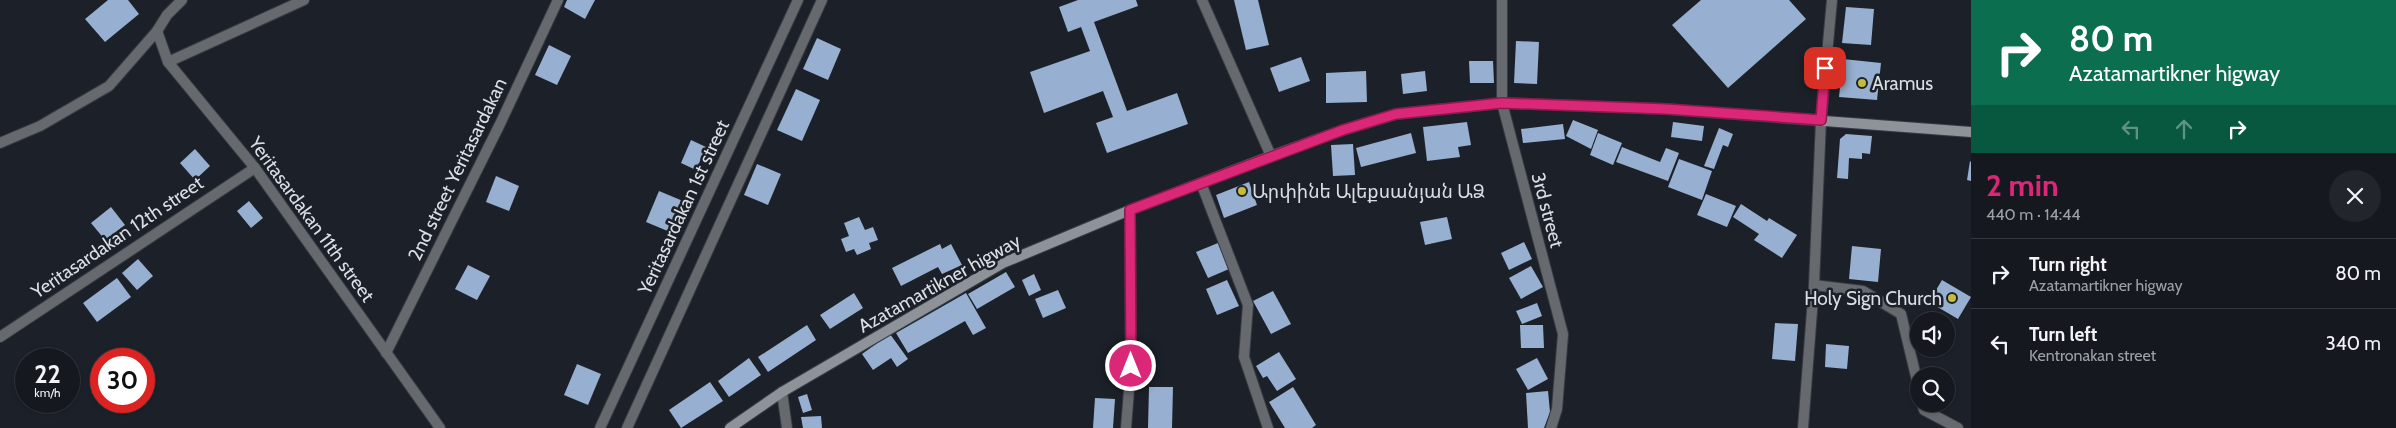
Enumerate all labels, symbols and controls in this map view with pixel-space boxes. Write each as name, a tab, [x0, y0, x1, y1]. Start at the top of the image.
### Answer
text: 80 m	[2069, 17, 2153, 60]
icon: right	[1986, 20, 2051, 85]
pin	[1804, 47, 1846, 89]
icon: arrive	[1811, 54, 1839, 82]
text: Azatamartikner higway	[2069, 60, 2280, 87]
place label: Aramus	[1872, 72, 1933, 95]
street label: 2nd street Yeritasardakan	[403, 74, 512, 264]
marker: Aramus	[1856, 77, 1868, 89]
icon: left	[2117, 115, 2145, 143]
icon: ahead	[2170, 115, 2198, 143]
icon: right	[2223, 115, 2251, 143]
street label: Yeritasardakan 1st street	[632, 116, 734, 299]
street label: Yeritasardakan 11th street	[243, 131, 380, 307]
text: 2 min	[1986, 167, 2058, 204]
street label: 3rd street	[1526, 170, 1569, 251]
button: close	[2329, 170, 2381, 222]
street label: Yeritasardakan 12th street	[26, 171, 208, 304]
place label: Արփինե Ալեքսանյան ԱՁ	[1252, 180, 1485, 203]
marker: Արփինե Ալեքսանյան ԱՁ	[1236, 185, 1248, 197]
text: 440 m · 14:44	[1986, 205, 2081, 224]
street label: Azatamartikner higway	[854, 229, 1025, 338]
text: Turn right	[2029, 253, 2107, 276]
icon: right	[1986, 260, 2014, 288]
text: 80 m	[2335, 262, 2381, 285]
text: Azatamartikner higway	[2029, 276, 2183, 295]
place label: Holy Sign Church	[1804, 287, 1942, 310]
marker: Holy Sign Church	[1946, 292, 1958, 304]
map controls	[1910, 312, 1955, 412]
button: sound	[1910, 312, 1955, 357]
text: Turn left	[2029, 323, 2097, 346]
icon: left	[1986, 330, 2014, 358]
text: 340 m	[2326, 332, 2381, 355]
position arrow	[1104, 339, 1156, 391]
text: Kentronakan street	[2029, 346, 2156, 365]
speed limit sign: 30	[90, 348, 155, 413]
text: 22	[34, 359, 61, 389]
button: search	[1910, 367, 1955, 412]
text: km/h	[34, 385, 61, 400]

